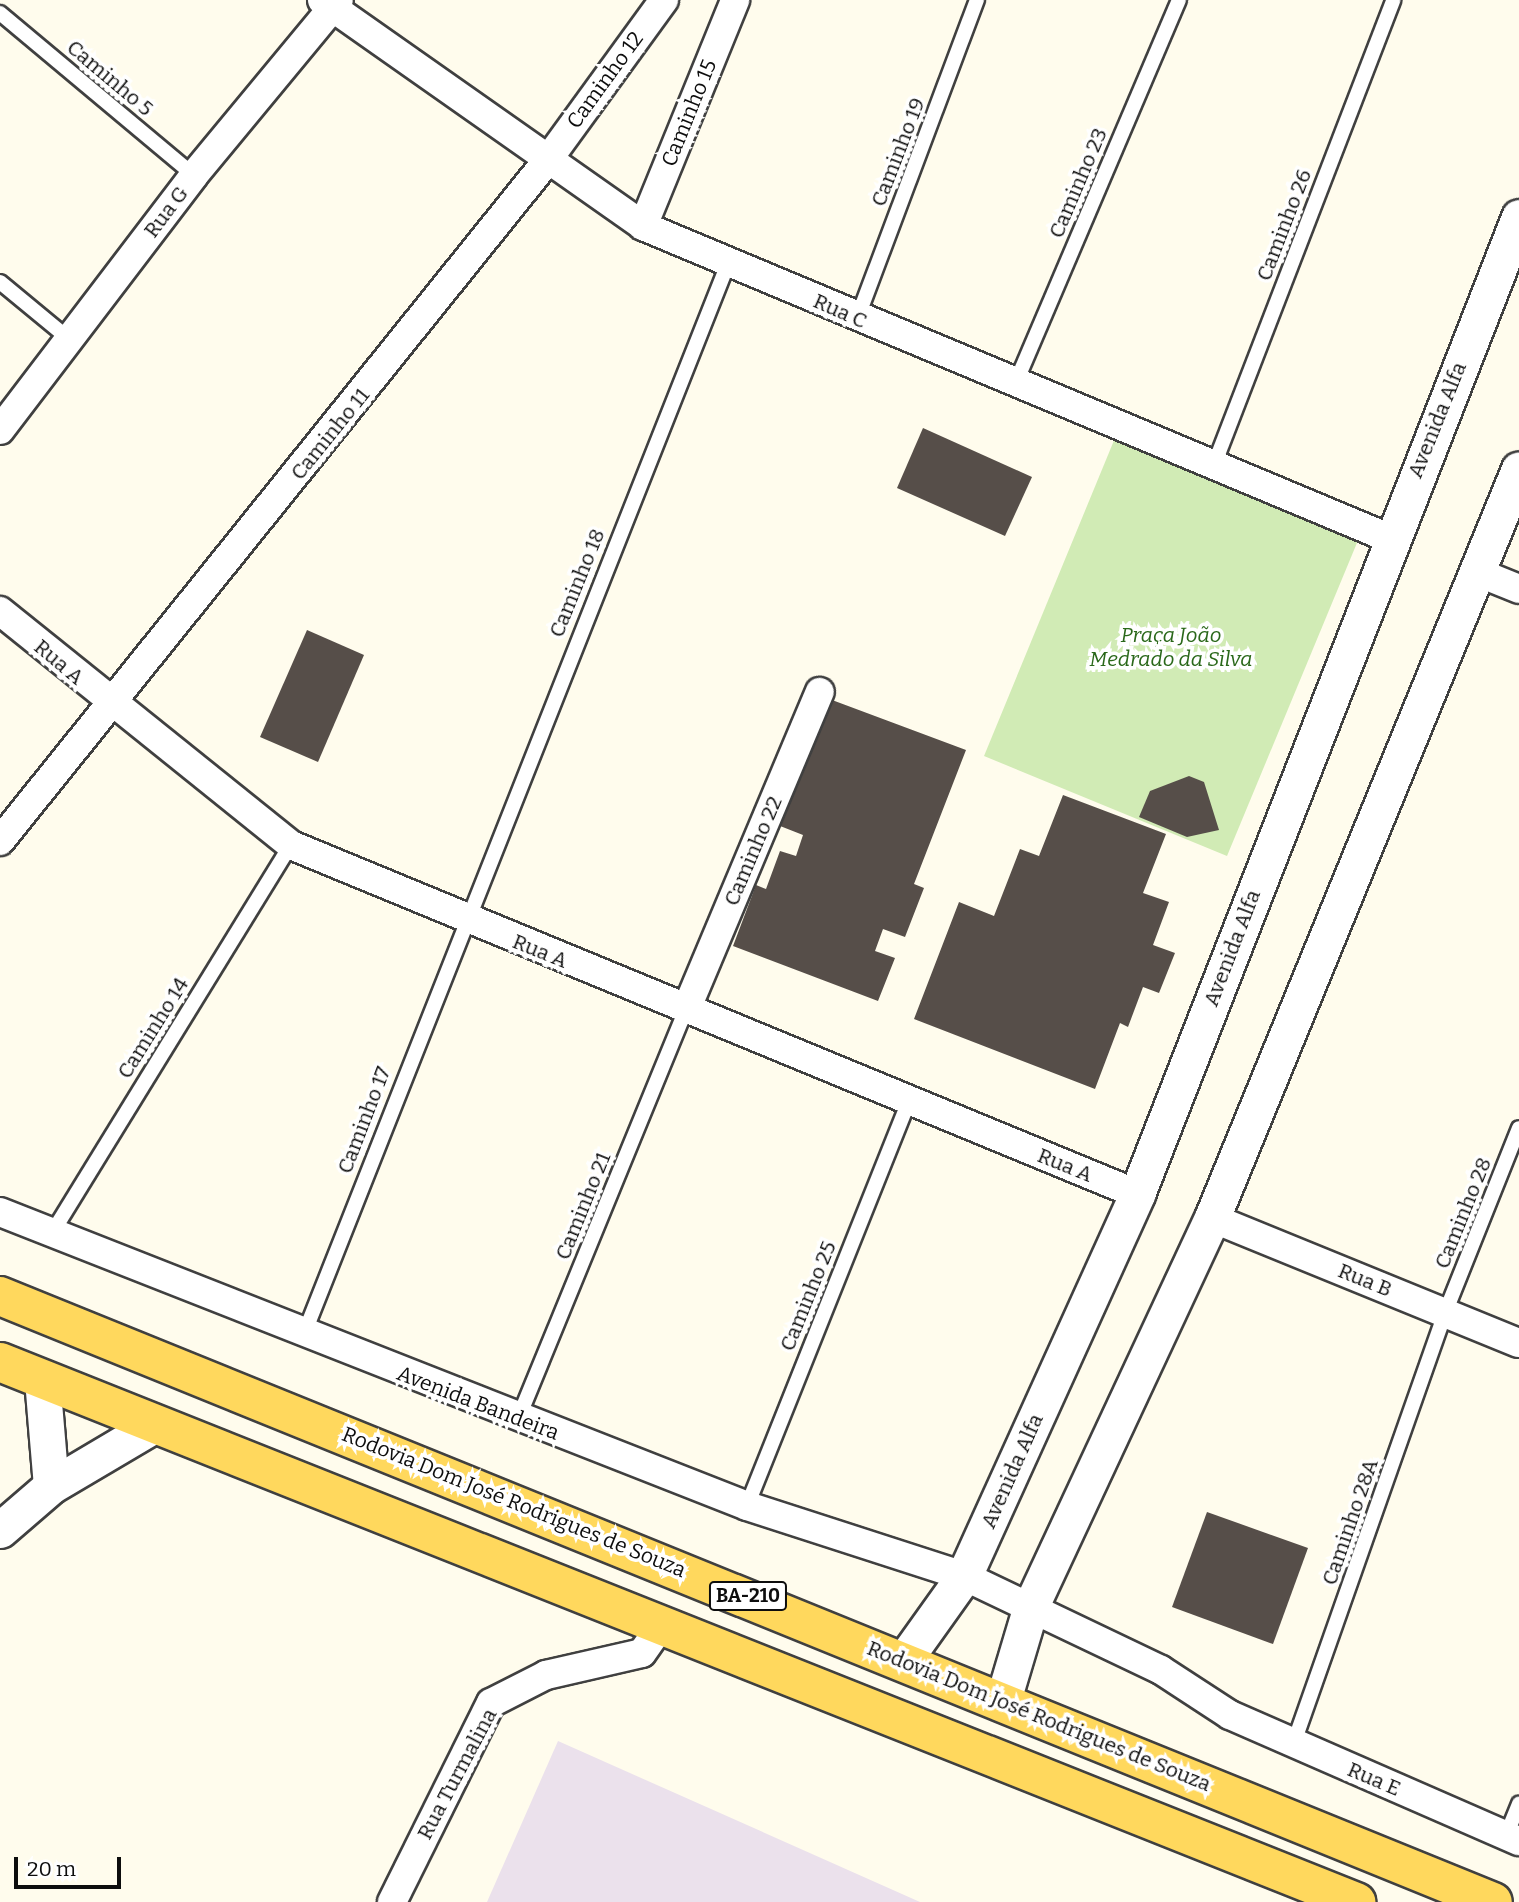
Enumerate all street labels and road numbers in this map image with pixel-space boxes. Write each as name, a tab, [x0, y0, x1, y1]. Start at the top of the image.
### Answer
street label: Caminho 12	[561, 27, 649, 133]
street label: Caminho 5	[62, 35, 158, 121]
street label: Caminho 15	[656, 56, 722, 170]
street label: Caminho 19	[866, 94, 930, 210]
street label: Caminho 23	[1044, 124, 1112, 242]
street label: Caminho 26	[1251, 166, 1317, 284]
street label: Rua G	[139, 181, 193, 243]
street label: Rua C	[809, 288, 871, 334]
street label: Avenida Alfa	[1402, 358, 1472, 482]
street label: Caminho 11	[285, 383, 375, 485]
street label: Caminho 18	[544, 525, 610, 641]
street label: Rua A	[29, 634, 89, 690]
street label: Caminho 22	[719, 793, 787, 909]
street label: Avenida Alfa	[1198, 886, 1266, 1010]
street label: Rua A	[509, 929, 571, 973]
street label: Caminho 14	[112, 973, 194, 1083]
street label: Caminho 17	[332, 1063, 396, 1177]
street label: Rua A	[1034, 1143, 1096, 1187]
street label: Caminho 21	[550, 1149, 616, 1263]
street label: Caminho 28	[1429, 1154, 1497, 1272]
street label: Caminho 25	[775, 1237, 841, 1355]
street label: Rua B	[1334, 1258, 1396, 1302]
street label: Avenida Bandeira	[393, 1360, 563, 1446]
street label: Avenida Alfa	[976, 1410, 1048, 1532]
street label: Rodovia Dom José Rodrigues de Souza	[338, 1421, 690, 1583]
street label: Caminho 28A	[1317, 1456, 1383, 1588]
road number: BA-210	[708, 1580, 788, 1612]
street label: Rodovia Dom José Rodrigues de Souza	[863, 1635, 1215, 1797]
street label: Rua Turmalina	[412, 1704, 502, 1844]
street label: Rua E	[1344, 1757, 1404, 1801]

